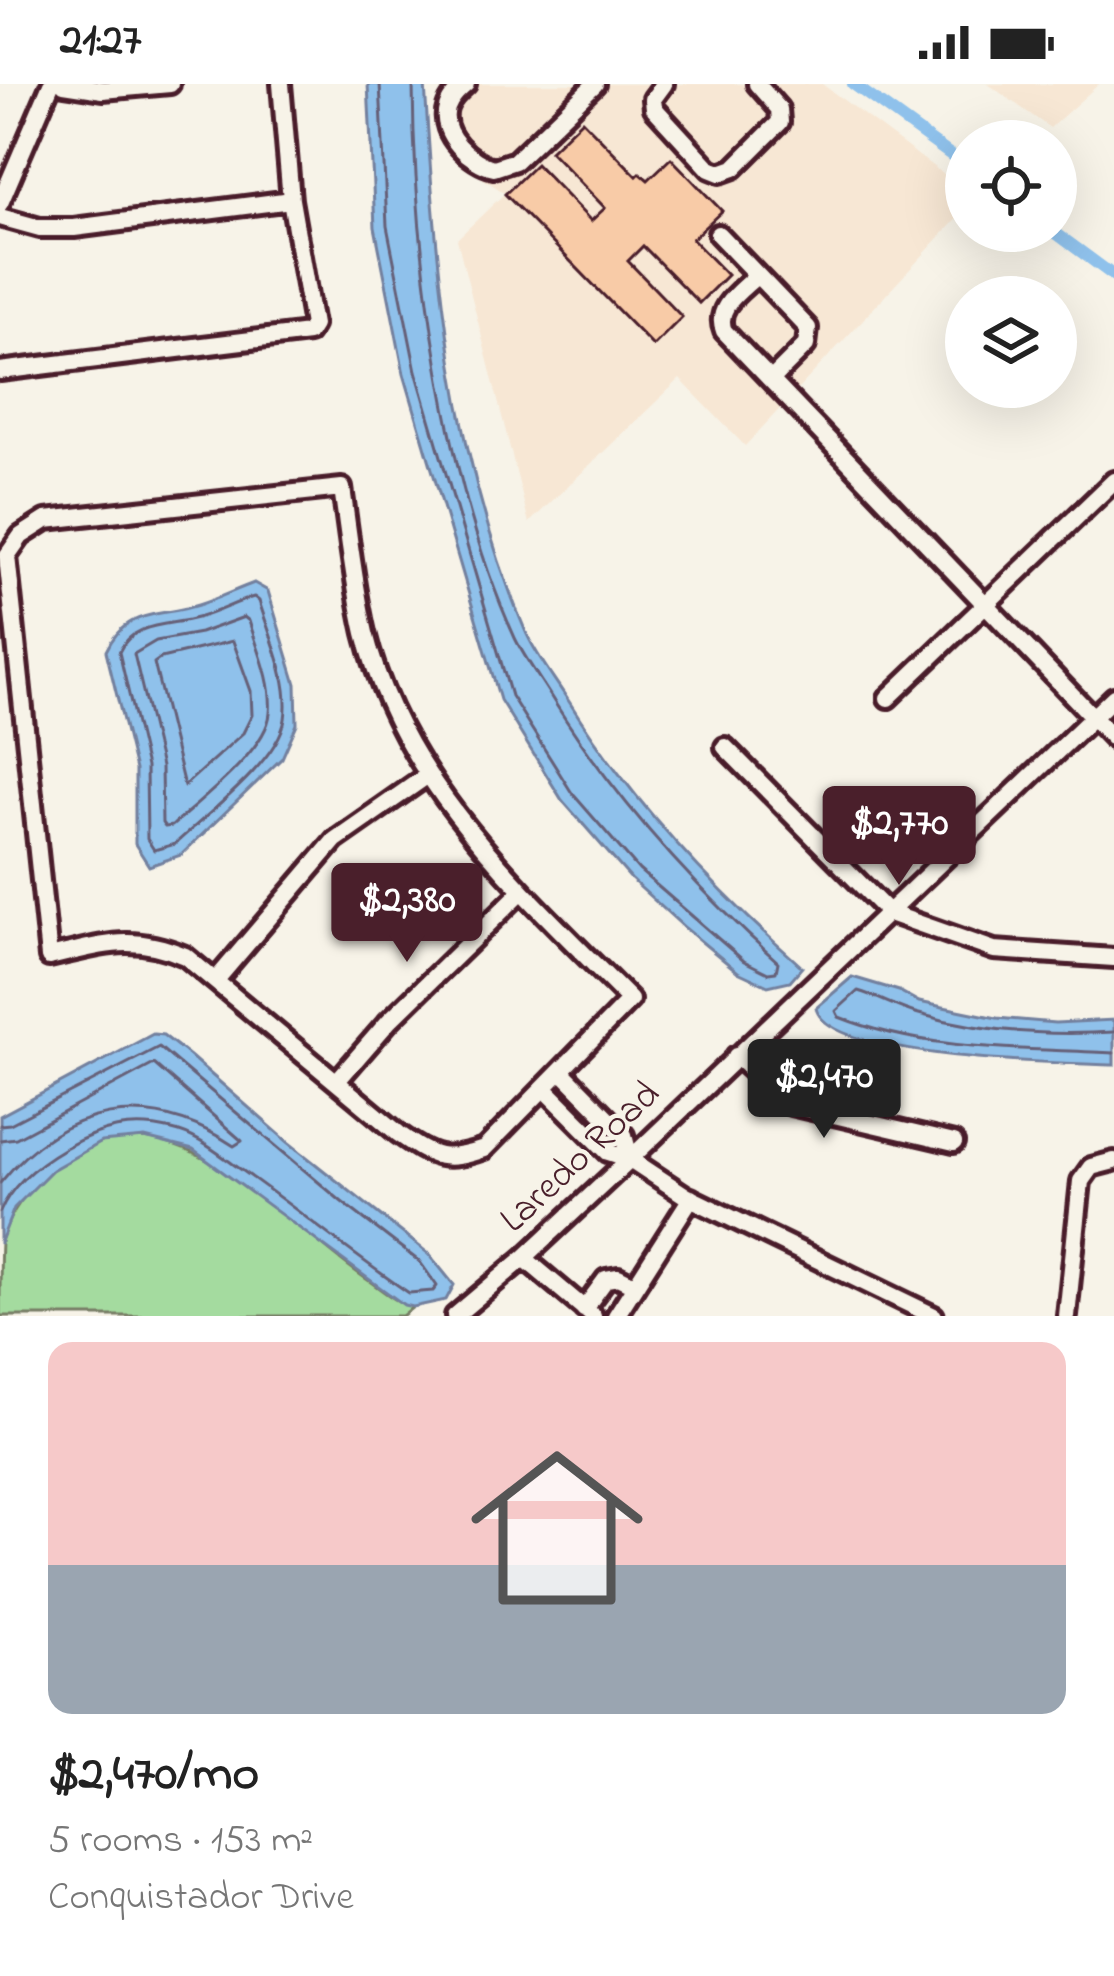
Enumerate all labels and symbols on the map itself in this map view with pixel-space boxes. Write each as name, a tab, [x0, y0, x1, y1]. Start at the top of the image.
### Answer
pin: $2,770	[801, 786, 997, 888]
pin: $2,380	[309, 863, 505, 965]
pin: $2,470	[726, 1039, 922, 1141]
street label: Laredo Road	[488, 1068, 674, 1248]

